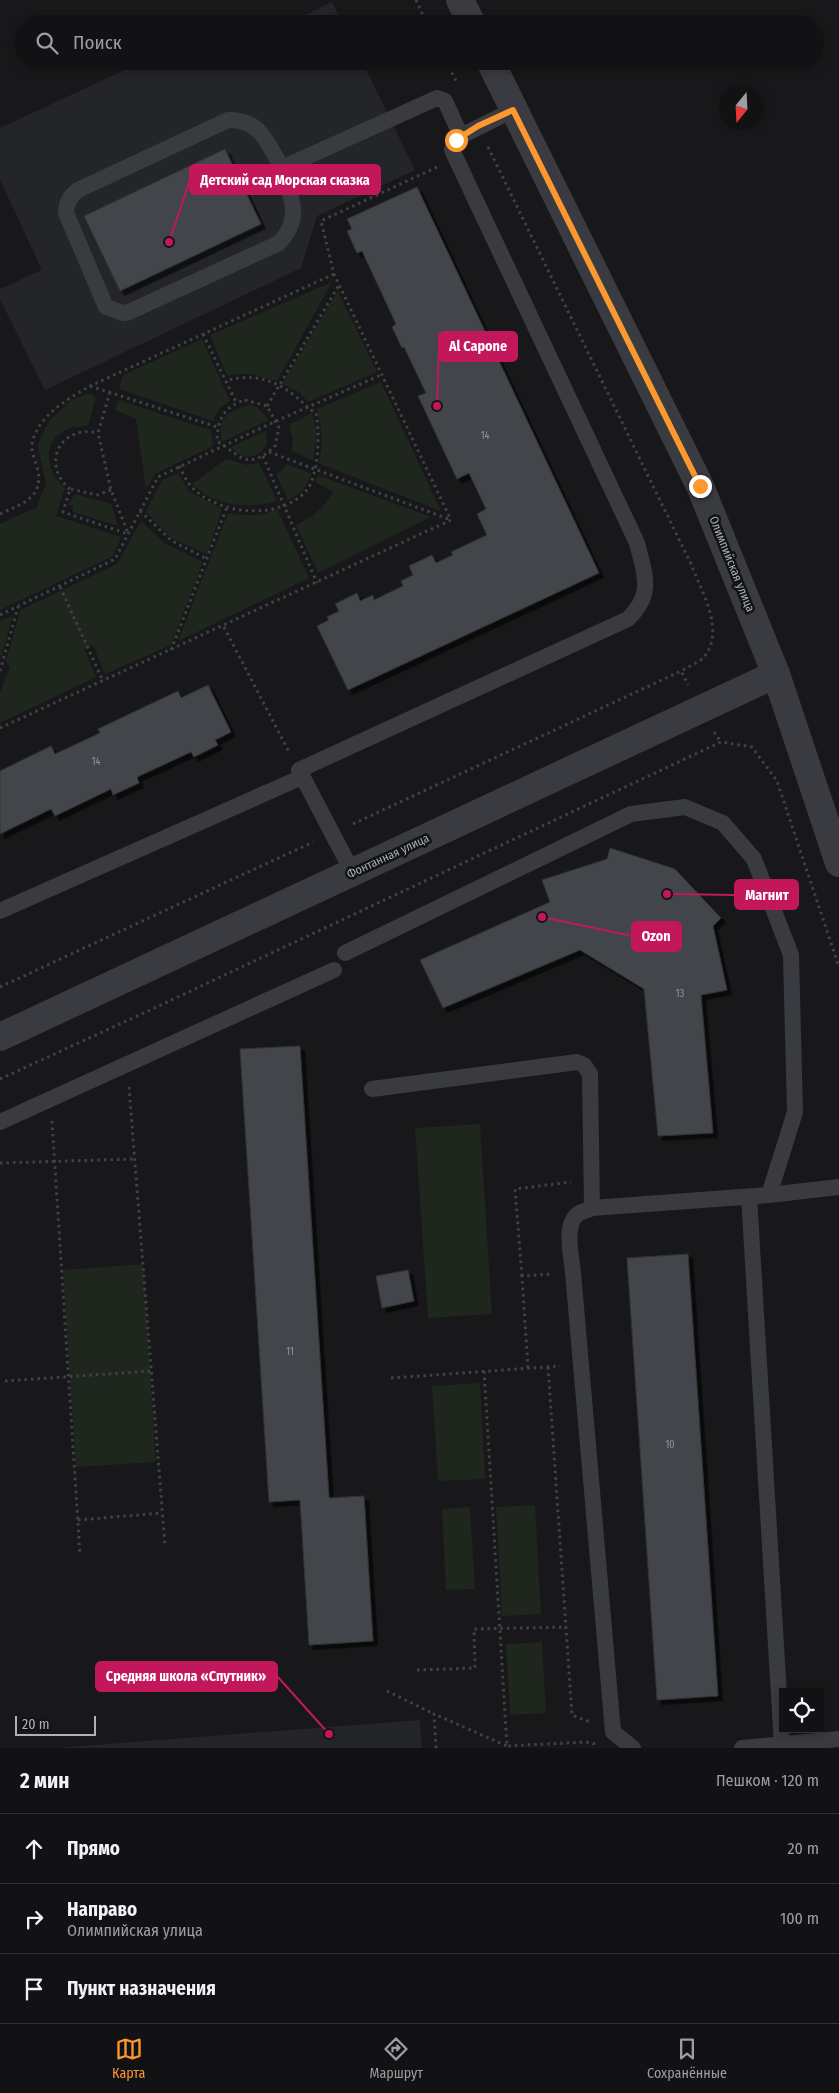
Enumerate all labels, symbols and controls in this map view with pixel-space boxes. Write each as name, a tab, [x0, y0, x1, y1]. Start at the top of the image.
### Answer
search box	[15, 15, 824, 70]
icon: search	[33, 29, 61, 57]
text: Поиск	[73, 31, 122, 54]
north arrow	[719, 85, 764, 130]
route start	[445, 129, 468, 152]
callout: Детский сад Морская сказка	[190, 165, 380, 194]
text: Детский сад Морская сказка	[199, 172, 370, 189]
callout: Al Capone	[439, 332, 517, 361]
text: Al Capone	[448, 338, 507, 355]
house number: 14	[481, 430, 490, 442]
route end	[689, 475, 712, 498]
street label: Олимпийская улица	[706, 514, 758, 614]
house number: 14	[92, 756, 101, 768]
street label: Фонтанная улица	[345, 831, 432, 881]
callout: Магнит	[735, 880, 798, 909]
text: Магнит	[745, 887, 790, 904]
callout: Ozon	[632, 922, 681, 951]
text: Ozon	[641, 928, 671, 945]
house number: 13	[676, 988, 685, 1000]
house number: 11	[286, 1346, 294, 1358]
house number: 10	[665, 1439, 675, 1451]
callout: Средняя школа «Спутник»	[96, 1662, 277, 1691]
text: Средняя школа «Спутник»	[106, 1668, 266, 1685]
map controls	[779, 1688, 824, 1733]
button: locate	[779, 1688, 824, 1733]
scale bar	[15, 1713, 96, 1736]
text: 20 m	[22, 1716, 50, 1733]
text: 2 мин	[20, 1768, 69, 1794]
text: Пешком · 120 m	[716, 1771, 819, 1790]
icon: ahead	[20, 1835, 48, 1863]
text: Прямо	[67, 1837, 120, 1860]
text: 20 m	[788, 1839, 819, 1858]
text: Направо	[67, 1898, 137, 1921]
icon: right	[20, 1905, 48, 1933]
text: 100 m	[780, 1909, 819, 1928]
text: Олимпийская улица	[67, 1921, 203, 1940]
icon: arrive	[20, 1975, 48, 2003]
text: Пункт назначения	[67, 1977, 216, 2000]
tab: Карта	[112, 2035, 145, 2082]
tab: Маршрут	[369, 2035, 423, 2082]
tab: Сохранённые	[647, 2035, 727, 2082]

